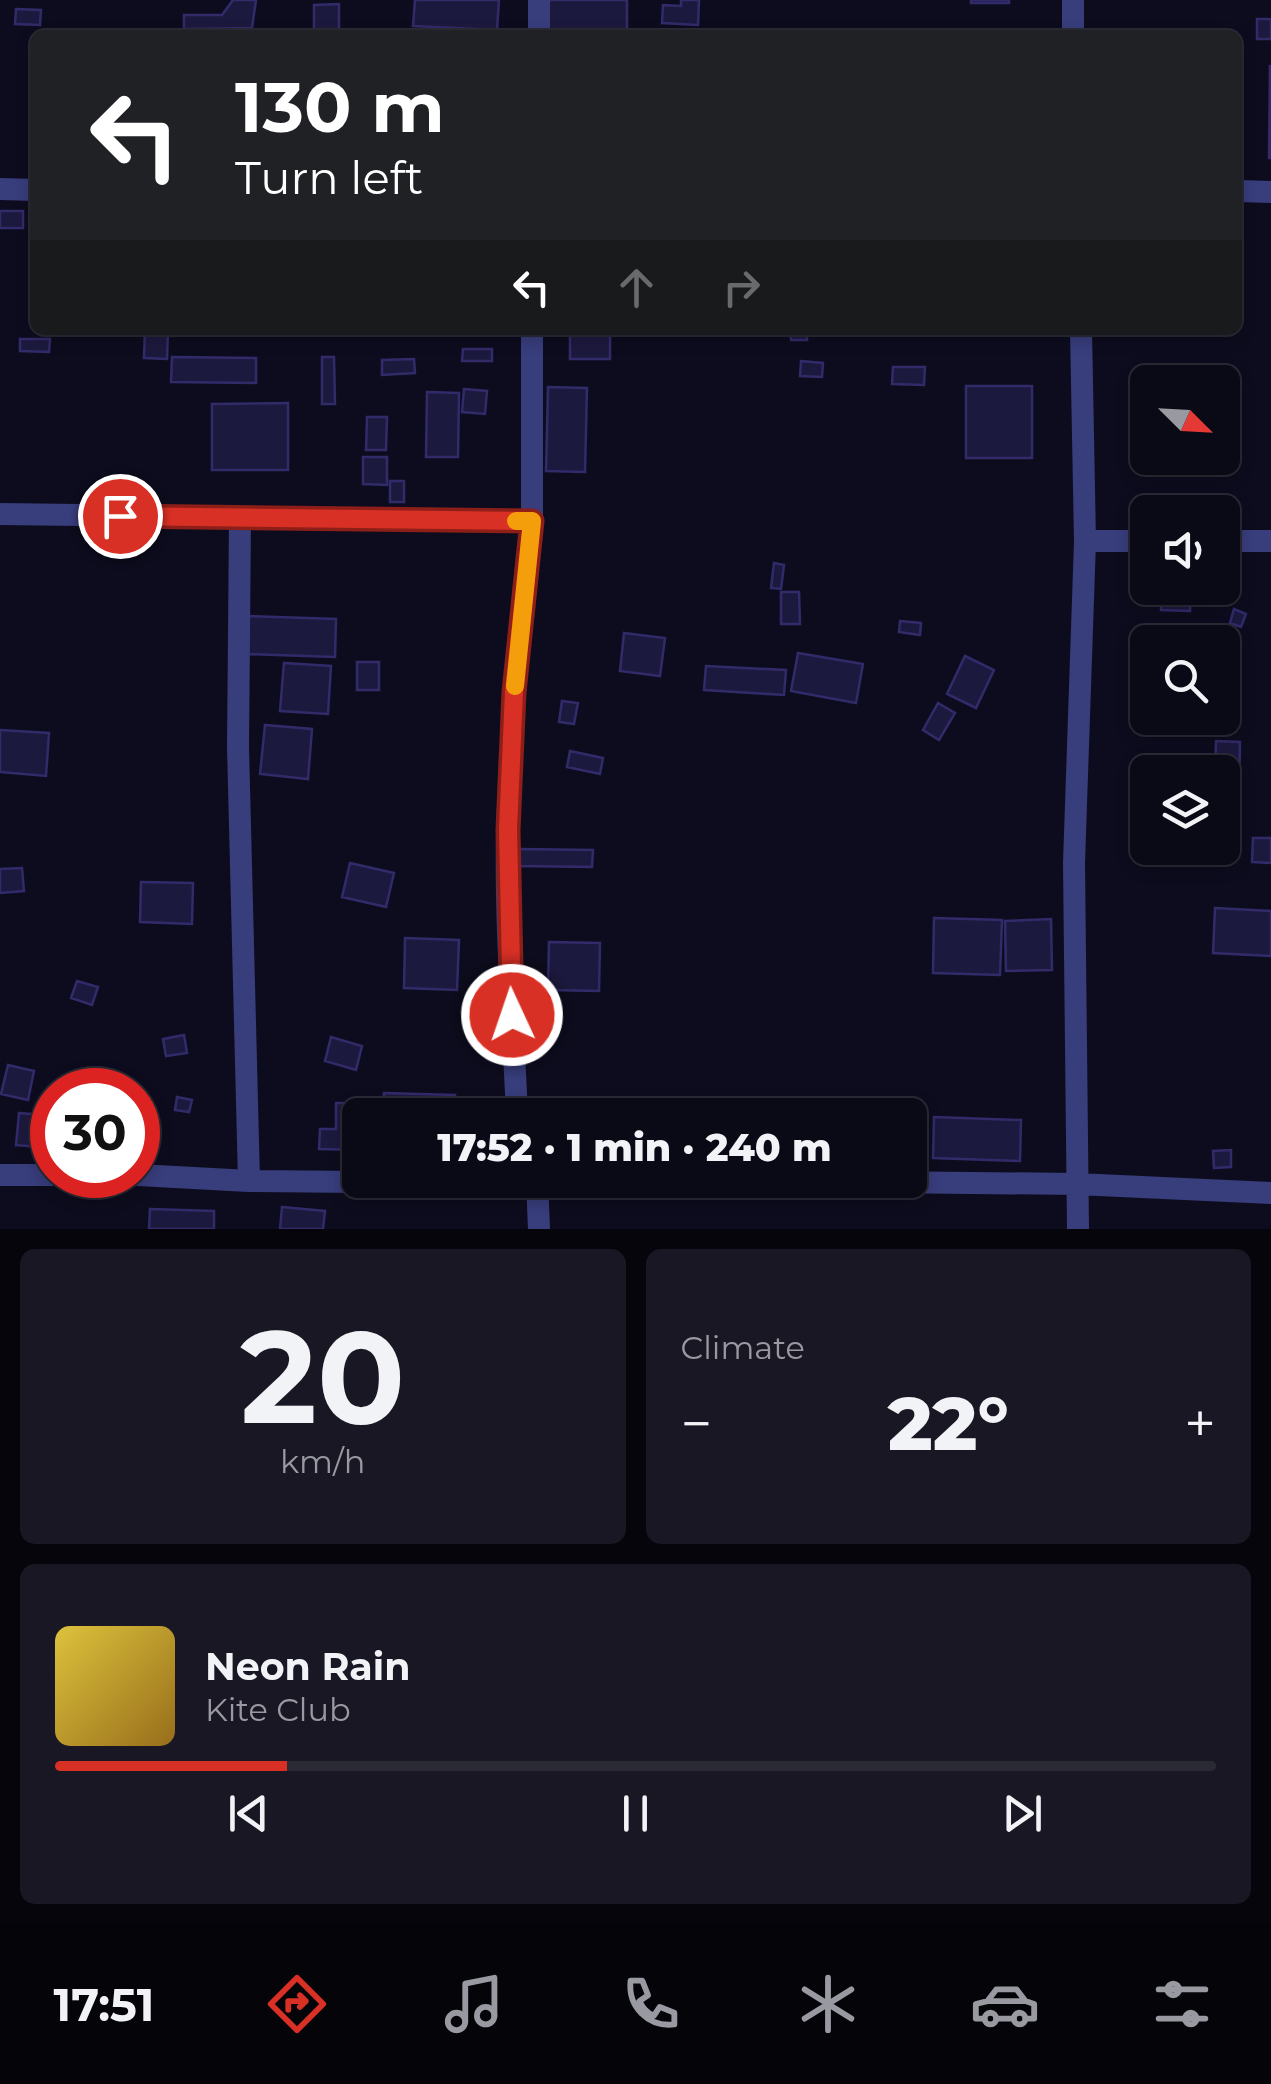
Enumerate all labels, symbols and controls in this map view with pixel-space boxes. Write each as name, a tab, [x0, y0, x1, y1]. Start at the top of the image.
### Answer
text: 130 m	[235, 64, 445, 150]
icon: left	[70, 70, 200, 200]
text: Turn left	[235, 150, 423, 205]
icon: left	[504, 260, 559, 315]
icon: ahead	[609, 260, 664, 315]
icon: right	[714, 260, 769, 315]
north arrow	[1130, 365, 1240, 475]
map controls	[1130, 365, 1240, 865]
pin	[78, 474, 163, 559]
icon: arrive	[93, 489, 148, 544]
button: sound	[1130, 495, 1240, 605]
button: search	[1130, 625, 1240, 735]
button: layers	[1130, 755, 1240, 865]
position arrow	[460, 963, 564, 1067]
speed limit sign: 30	[30, 1068, 160, 1198]
text: 17:52 · 1 min · 240 m	[437, 1124, 832, 1171]
text: 20	[240, 1297, 405, 1456]
text: Climate	[681, 1328, 805, 1367]
text: 22°	[888, 1377, 1009, 1469]
text: −	[681, 1390, 712, 1457]
text: +	[1184, 1390, 1216, 1457]
text: km/h	[280, 1442, 365, 1481]
text: Neon Rain	[205, 1643, 410, 1690]
text: Kite Club	[205, 1690, 351, 1729]
icon: previous	[221, 1786, 276, 1841]
icon: pause	[608, 1786, 663, 1841]
icon: next	[995, 1786, 1050, 1841]
icon: directions	[262, 1969, 332, 2039]
icon: music	[439, 1969, 509, 2039]
icon: phone	[616, 1969, 686, 2039]
icon: climate	[793, 1969, 863, 2039]
icon: car	[970, 1969, 1040, 2039]
icon: filters	[1147, 1969, 1217, 2039]
text: 17:51	[54, 1977, 154, 2032]

